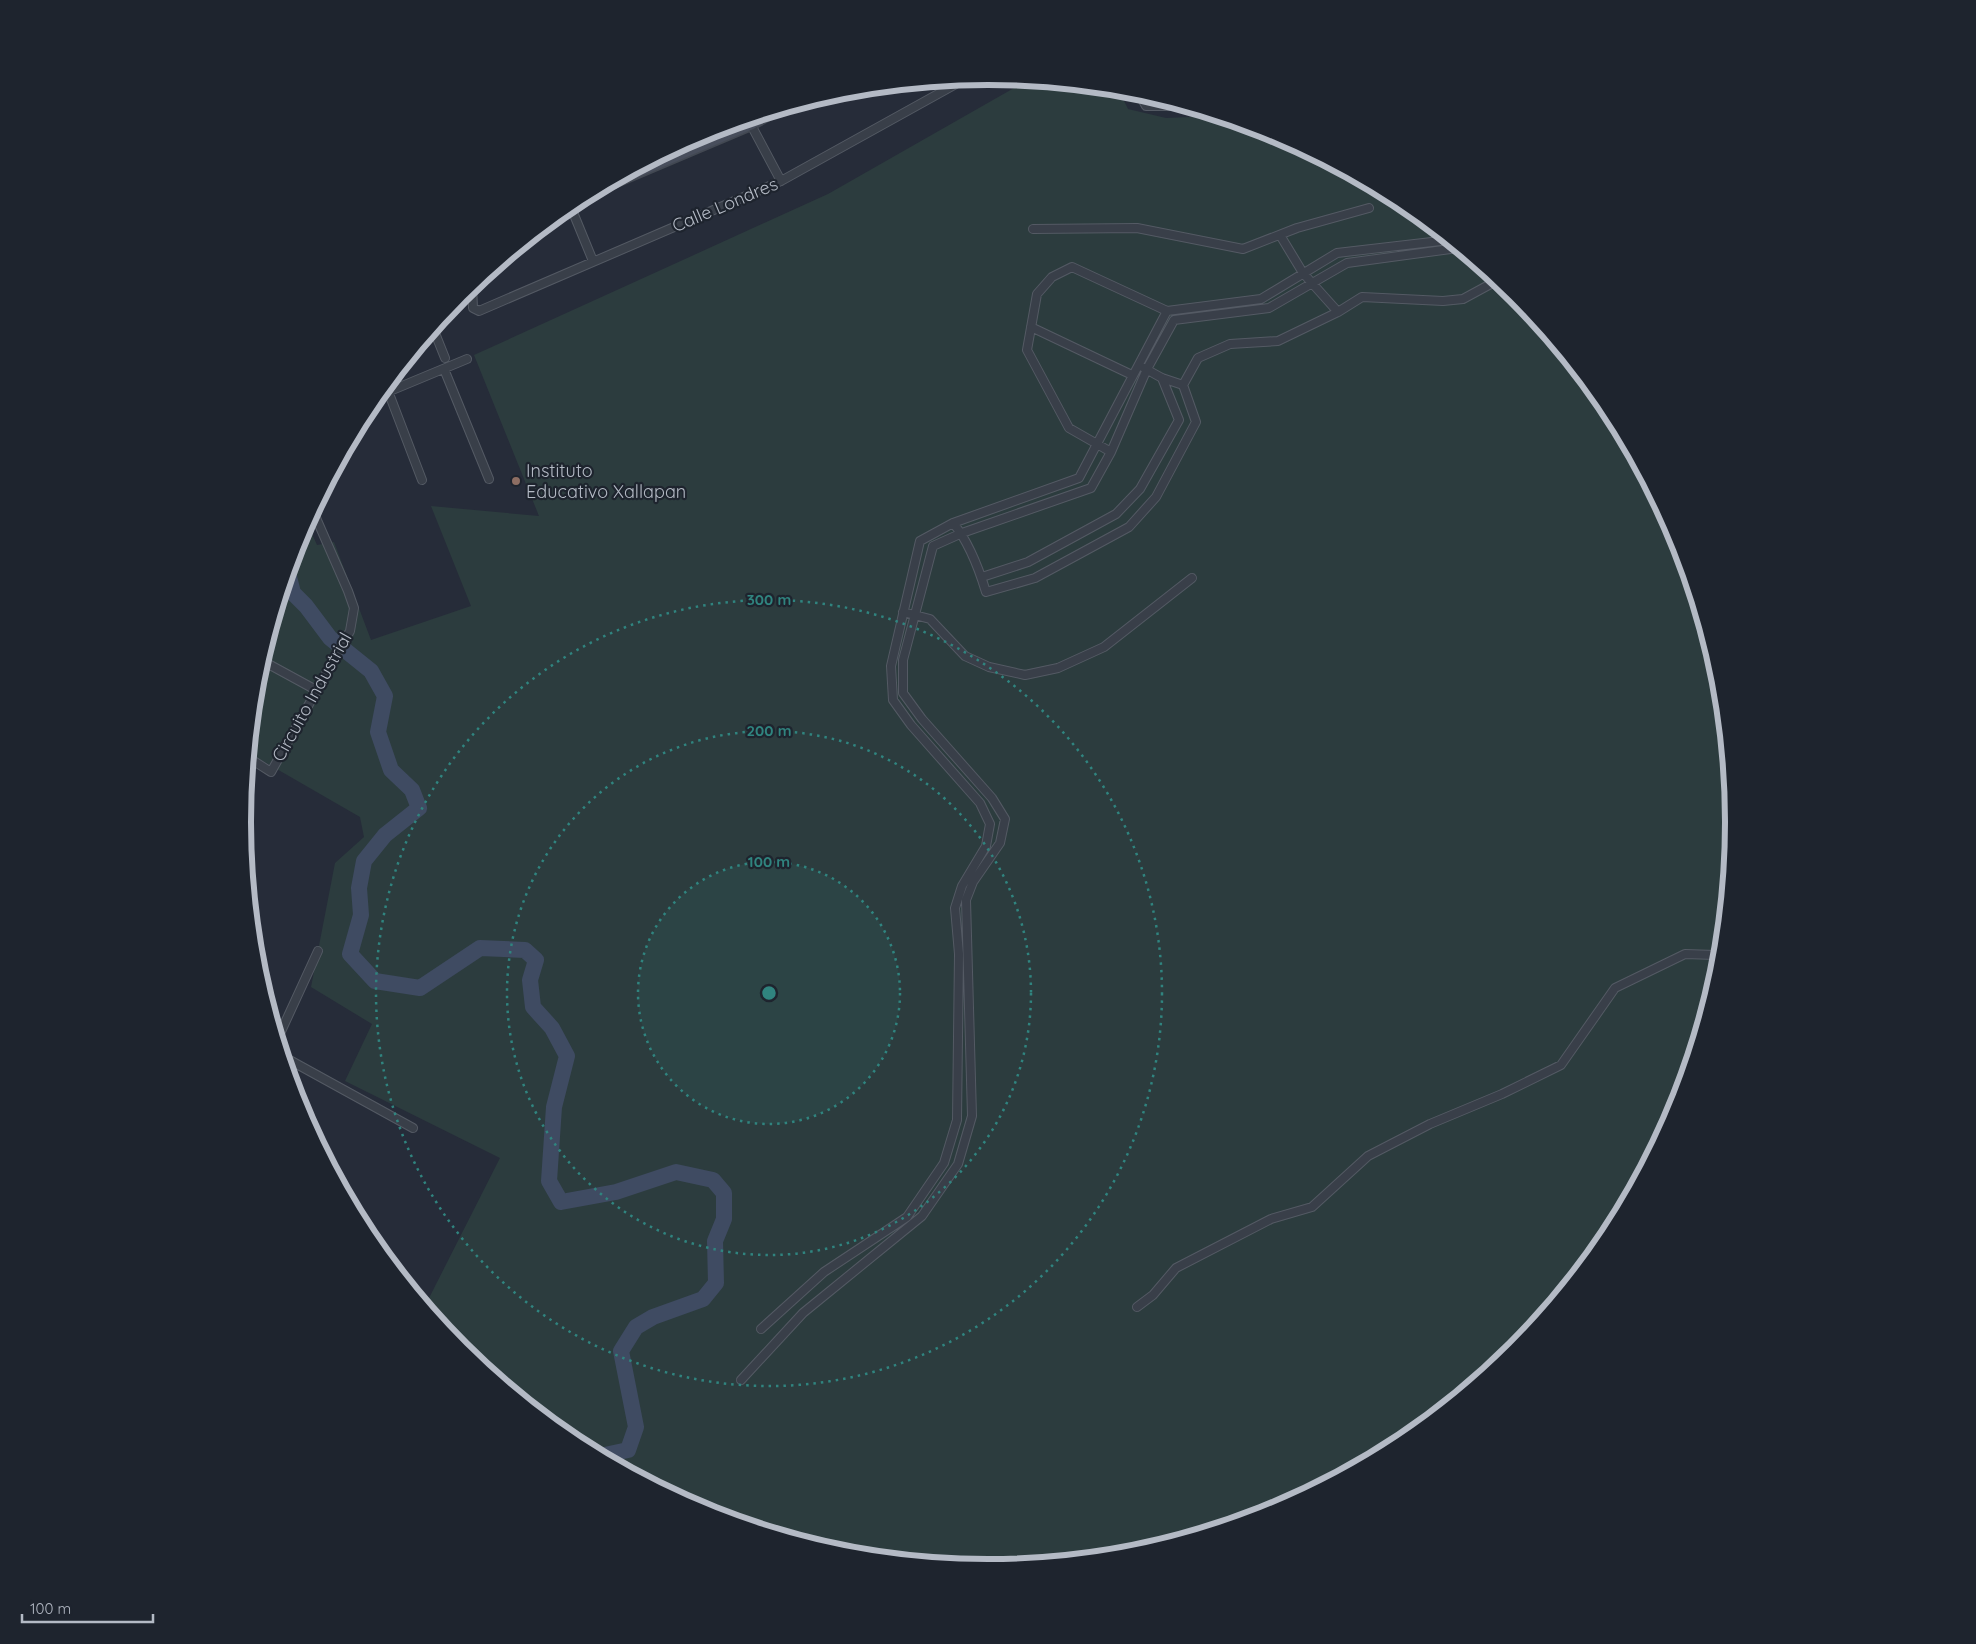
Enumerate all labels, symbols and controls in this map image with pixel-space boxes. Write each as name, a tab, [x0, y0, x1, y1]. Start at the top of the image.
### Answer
street label: Calle Londres	[668, 172, 781, 237]
place label: Instituto Educativo Xallapan	[526, 459, 686, 503]
marker: Instituto Educativo Xallapan	[510, 475, 522, 487]
text: 300 m	[747, 590, 791, 609]
street label: Circuito Industrial	[267, 628, 357, 765]
text: 200 m	[747, 721, 792, 740]
text: 100 m	[748, 852, 790, 871]
centre of rings	[760, 984, 778, 1002]
scale bar	[22, 1592, 154, 1624]
text: 100 m	[30, 1599, 71, 1618]

